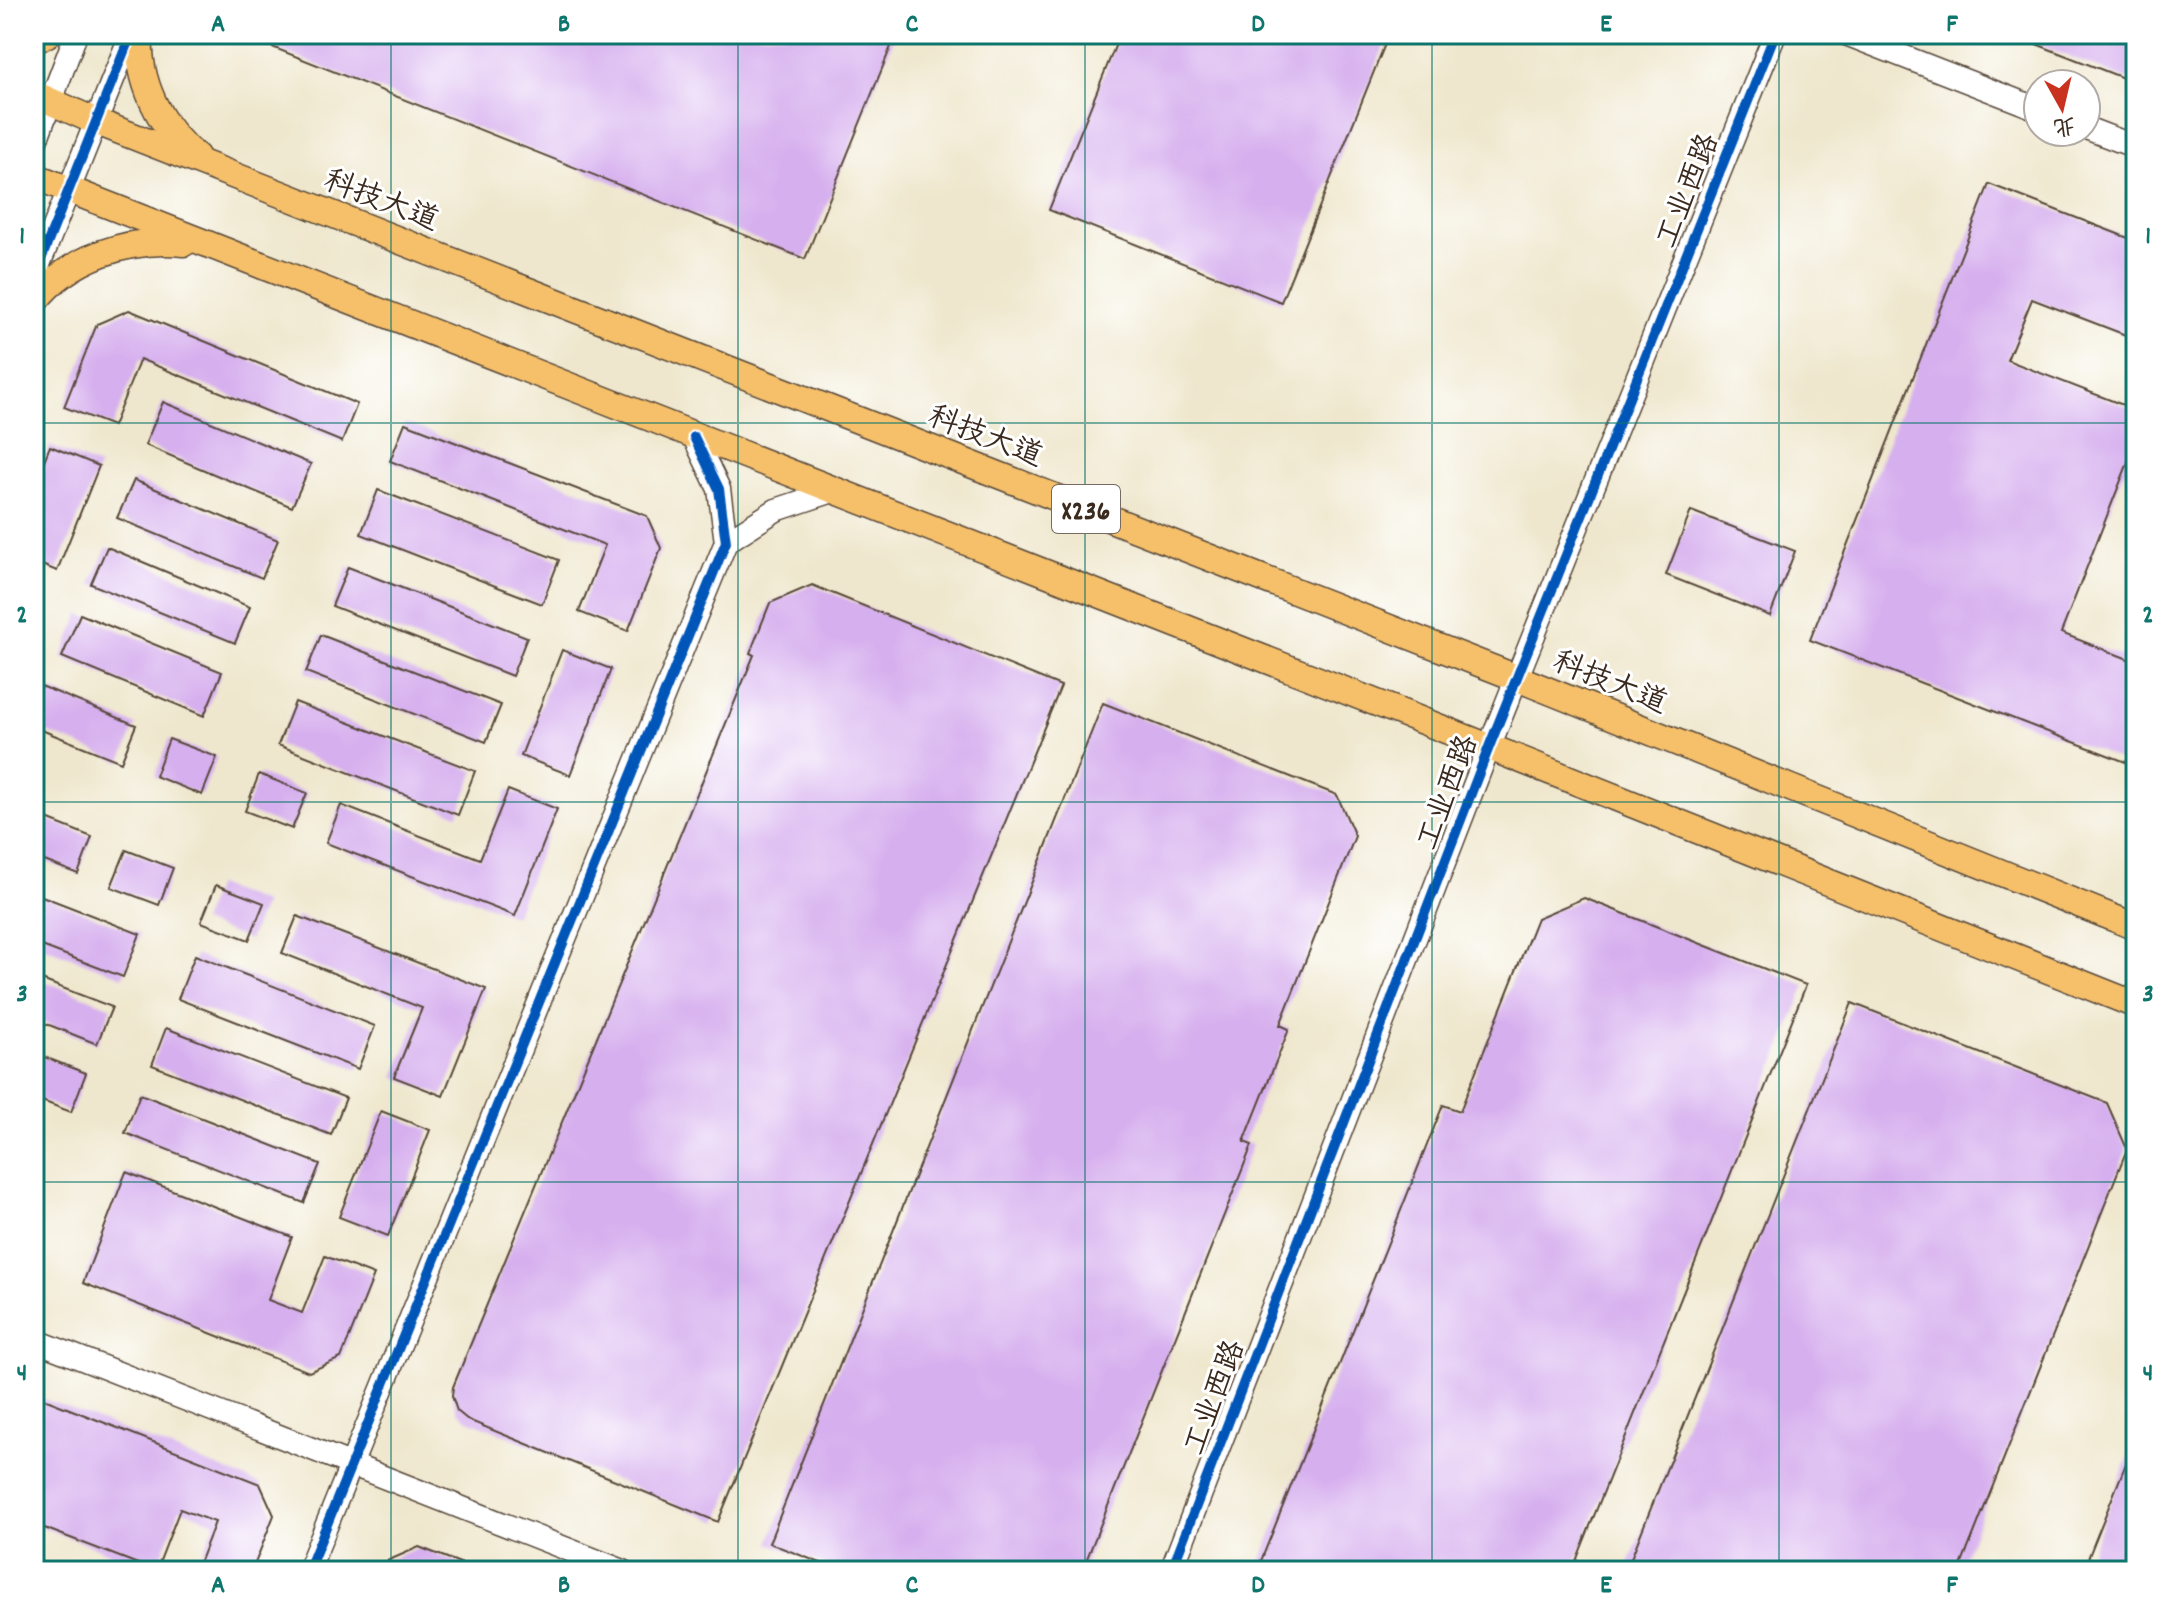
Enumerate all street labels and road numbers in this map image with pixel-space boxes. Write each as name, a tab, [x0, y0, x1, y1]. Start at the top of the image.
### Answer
street label: 工业西路	[1648, 128, 1733, 255]
street label: 科技大道	[317, 162, 444, 245]
street label: 科技大道	[921, 398, 1048, 481]
road number: X236	[1052, 485, 1120, 533]
street label: 科技大道	[1546, 643, 1673, 728]
street label: 工业西路	[1409, 730, 1492, 857]
street label: 工业西路	[1176, 1335, 1259, 1462]

